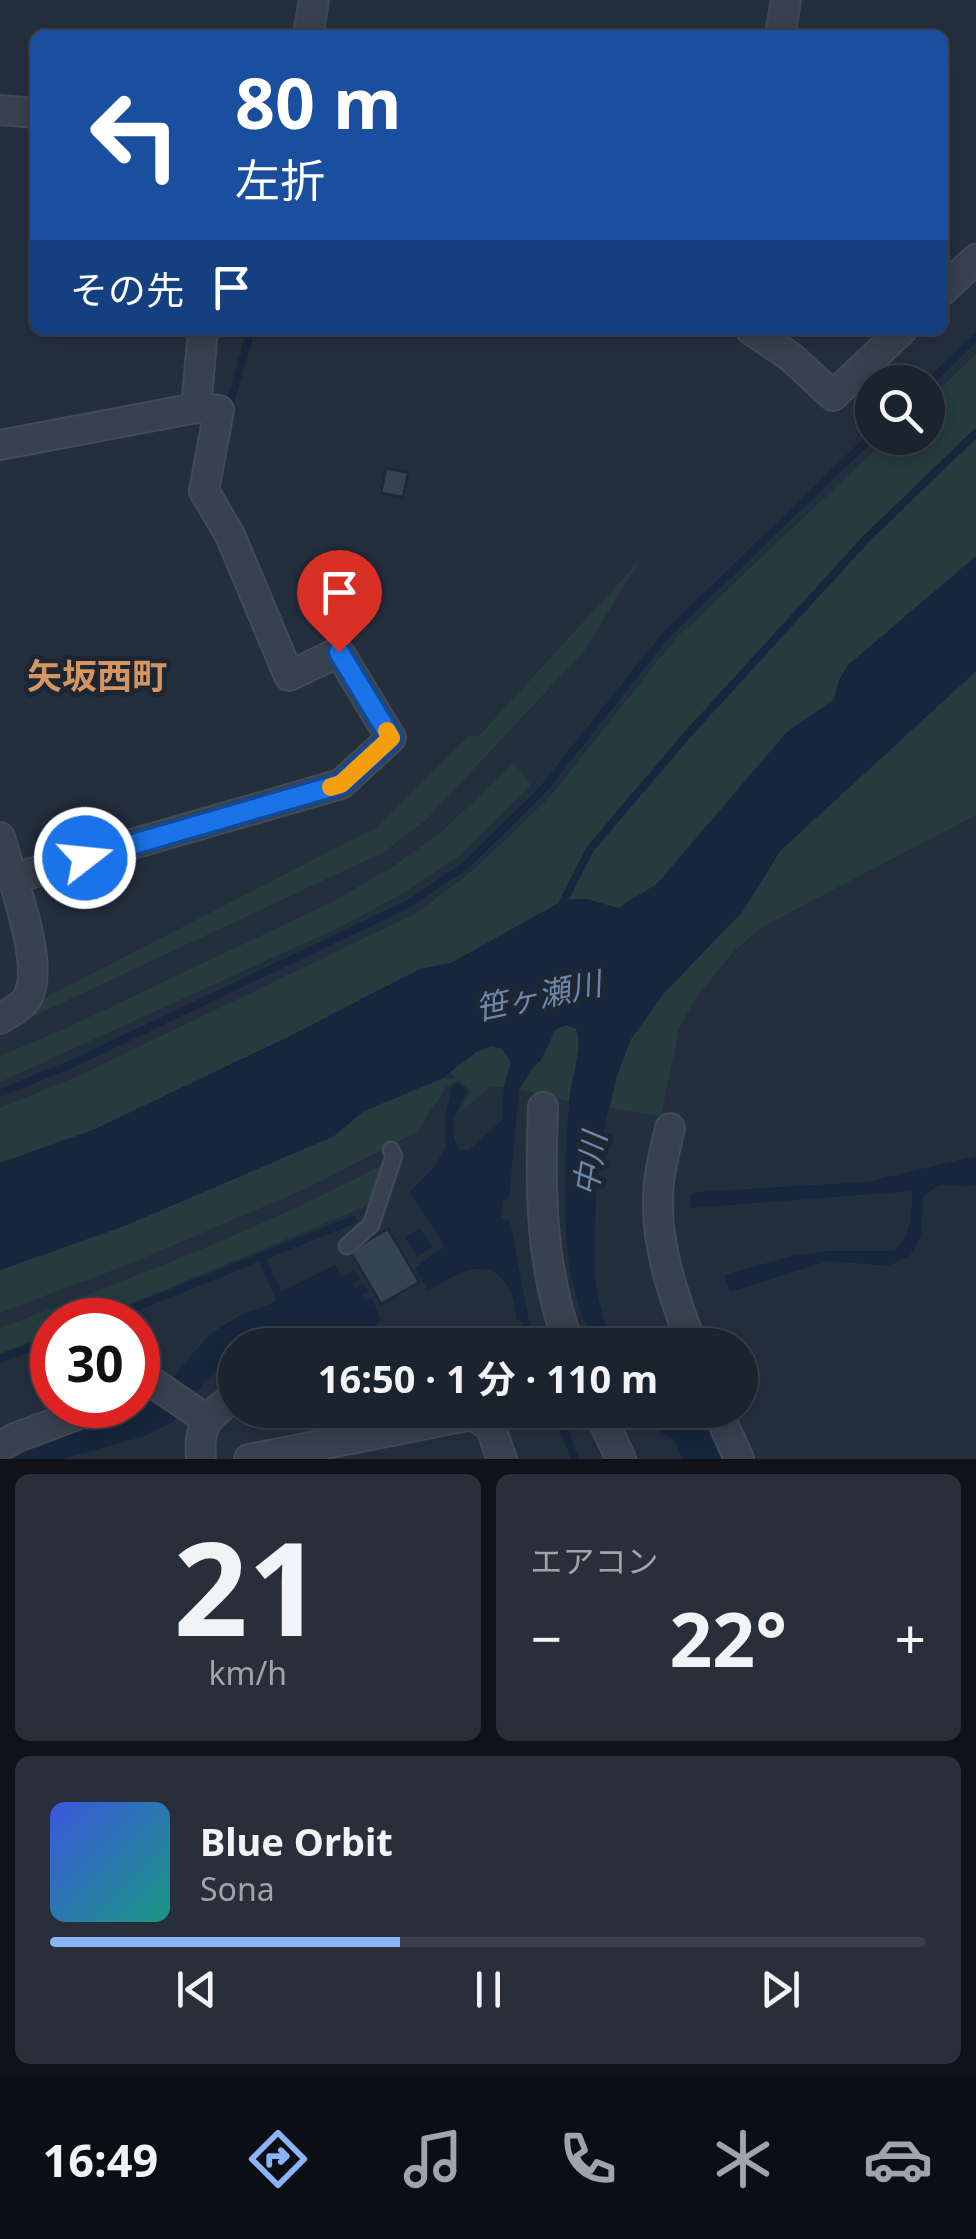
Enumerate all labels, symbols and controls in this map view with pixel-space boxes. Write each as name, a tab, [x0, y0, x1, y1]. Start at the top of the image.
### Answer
text: 80 m	[235, 54, 402, 150]
icon: left	[70, 70, 200, 200]
text: 左折	[235, 149, 325, 210]
icon: arrive	[204, 260, 259, 315]
text: その先	[70, 263, 184, 315]
map controls	[855, 365, 945, 455]
button: search	[855, 365, 945, 455]
pin	[297, 550, 382, 653]
icon: arrive	[312, 565, 367, 620]
district label: 矢坂西町	[27, 652, 167, 699]
position arrow	[33, 806, 137, 910]
water label: 笹ヶ瀬川	[471, 960, 608, 1029]
water label: 中川	[563, 1126, 616, 1199]
speed limit sign: 30	[30, 1298, 160, 1428]
text: 16:50 · 1 分 · 110 m	[318, 1352, 658, 1404]
text: 21	[173, 1497, 322, 1674]
text: エアコン	[531, 1539, 659, 1582]
text: 22°	[669, 1587, 787, 1689]
text: −	[531, 1600, 562, 1675]
text: +	[895, 1600, 926, 1675]
text: km/h	[208, 1651, 287, 1694]
text: Blue Orbit	[200, 1815, 393, 1867]
text: Sona	[200, 1867, 275, 1910]
icon: previous	[169, 1962, 224, 2017]
icon: pause	[461, 1962, 516, 2017]
icon: next	[753, 1962, 808, 2017]
icon: directions	[243, 2124, 313, 2194]
icon: music	[398, 2124, 468, 2194]
icon: phone	[553, 2124, 623, 2194]
icon: climate	[708, 2124, 778, 2194]
icon: car	[863, 2124, 933, 2194]
text: 16:49	[43, 2129, 158, 2190]

